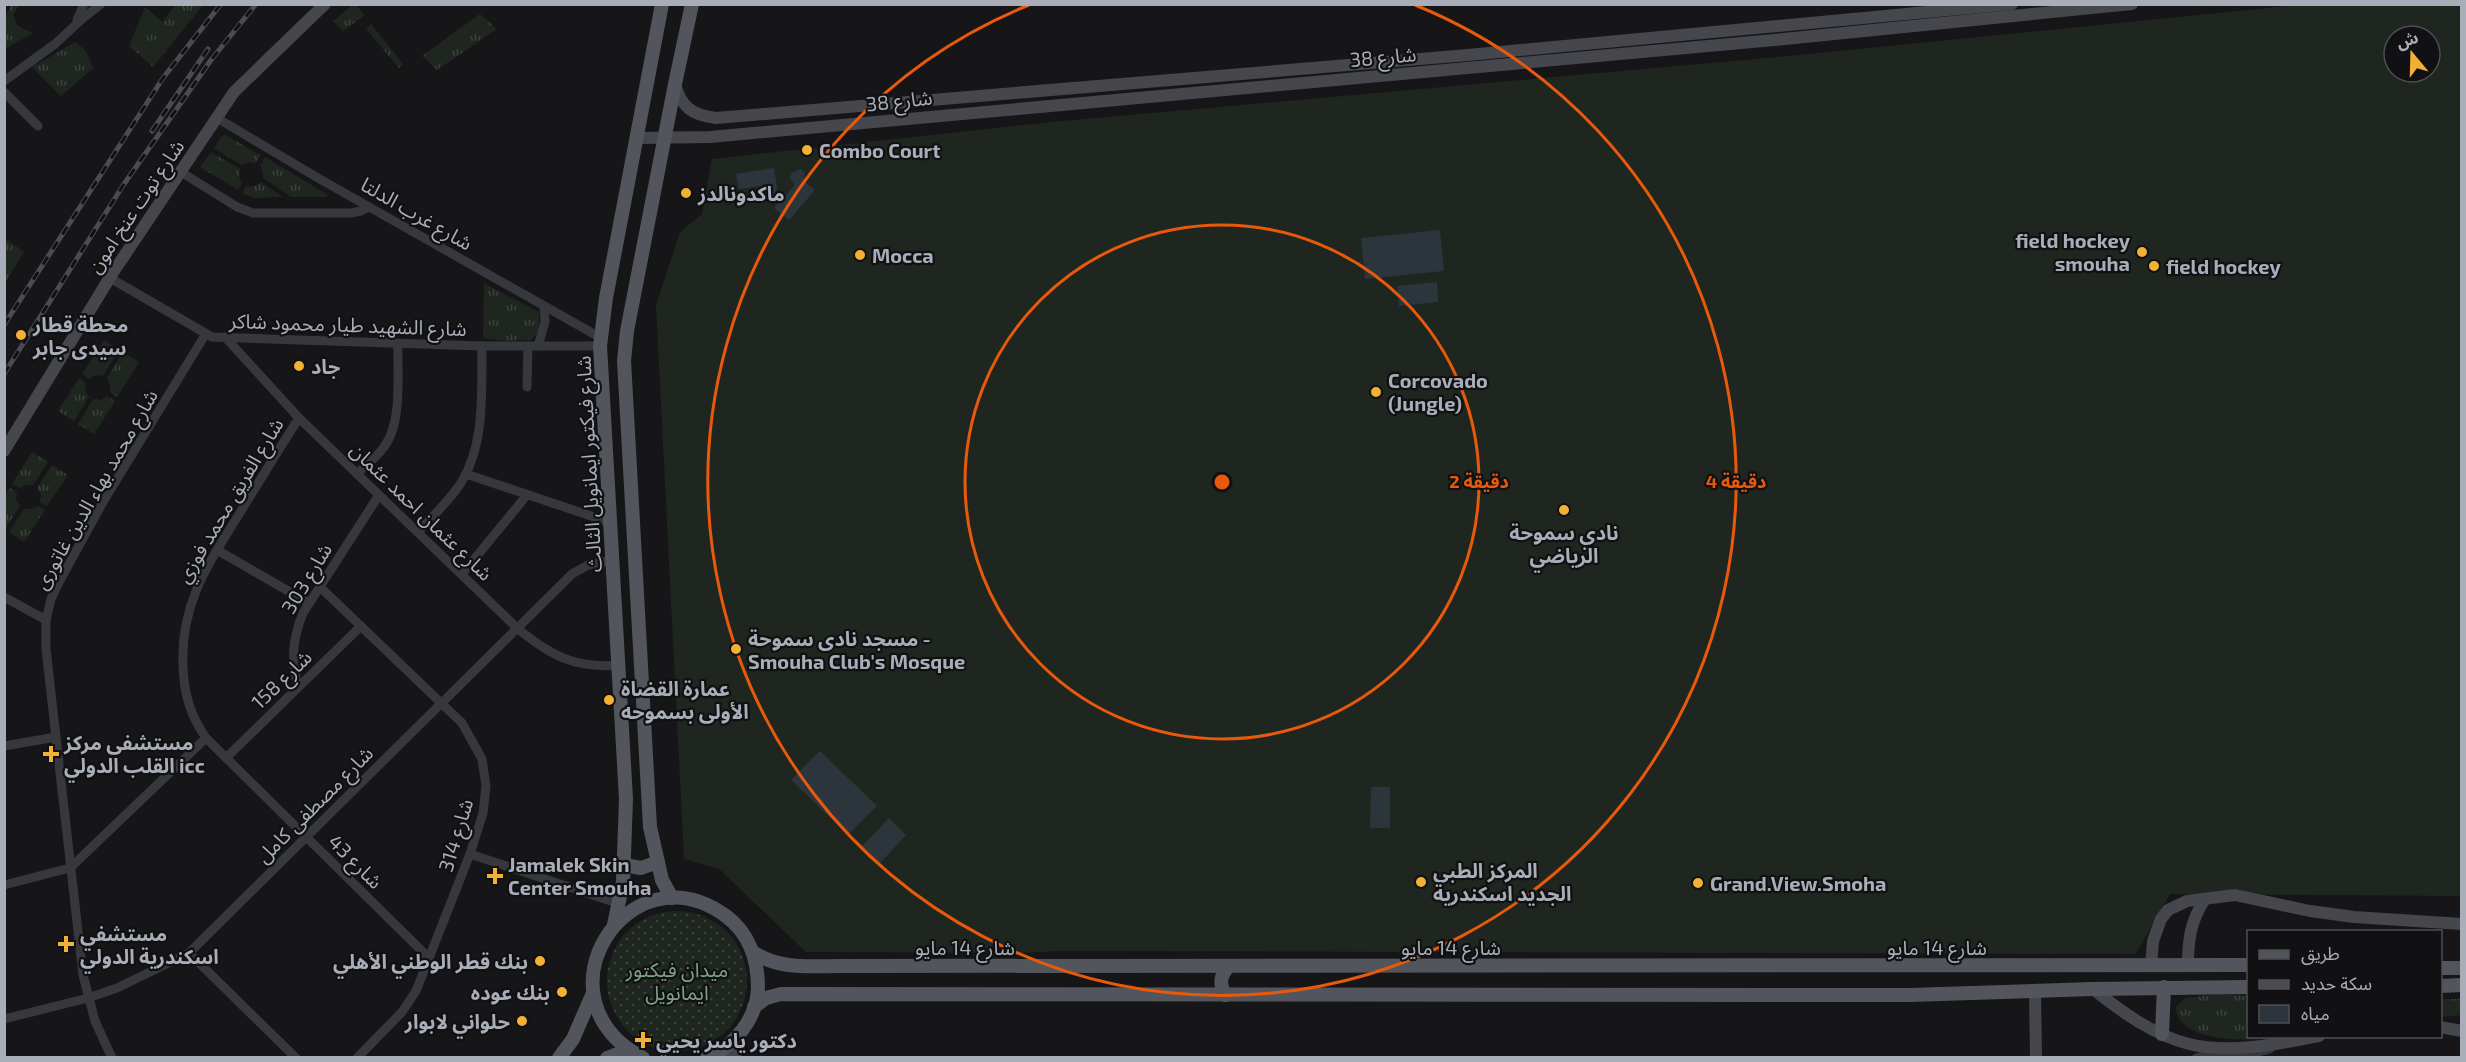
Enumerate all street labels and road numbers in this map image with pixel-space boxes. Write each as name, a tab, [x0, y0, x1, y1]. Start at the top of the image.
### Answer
street label: شارع 38	[1349, 41, 1418, 75]
street label: شارع 38	[865, 85, 934, 119]
street label: شارع توت عنخ امون	[81, 135, 192, 280]
street label: شارع غرب الدلتا	[355, 171, 477, 258]
street label: شارع الشهيد طيار محمود شاكر	[228, 308, 467, 344]
street label: شارع فيكتور ايمانويل الثالث	[570, 355, 610, 573]
street label: شارع محمد بهاء الدين غاتورى	[28, 385, 166, 595]
street label: شارع الفريق محمد فوزي	[170, 413, 292, 589]
street label: شارع عثمان احمد عثمان	[343, 437, 498, 588]
street label: شارع 303	[276, 538, 340, 620]
street label: شارع 158	[246, 645, 319, 716]
street label: شارع مصطفى كامل	[251, 741, 380, 870]
street label: شارع 314	[433, 796, 481, 875]
street label: شارع 43	[321, 829, 388, 896]
street label: شارع 14 مايو	[915, 935, 1015, 963]
street label: شارع 14 مايو	[1401, 935, 1501, 963]
street label: شارع 14 مايو	[1887, 935, 1987, 963]

